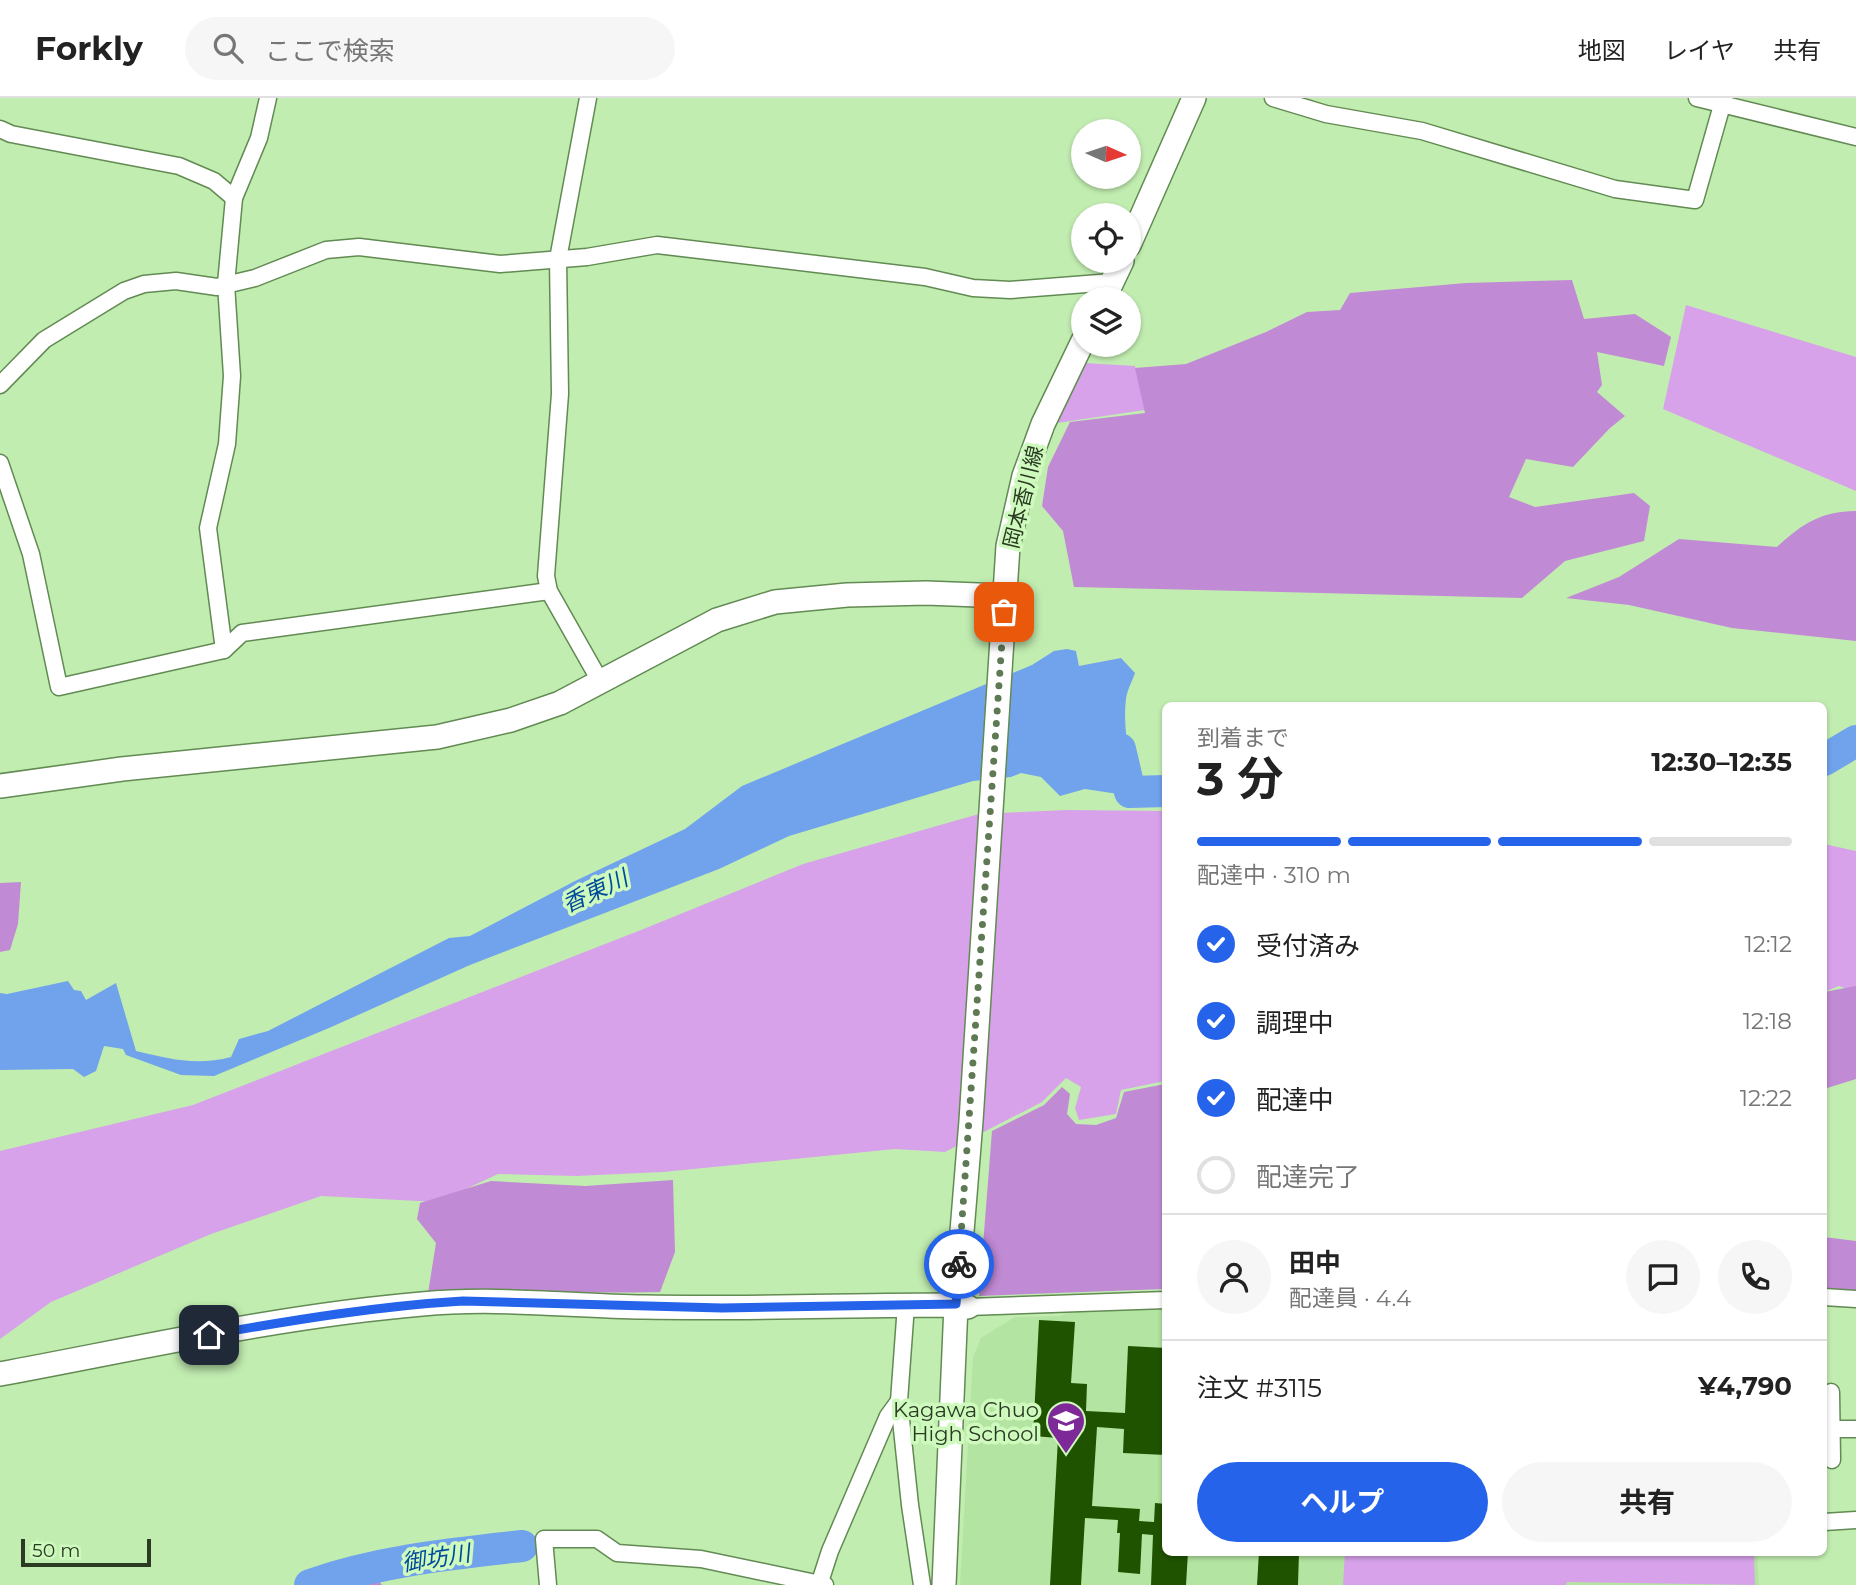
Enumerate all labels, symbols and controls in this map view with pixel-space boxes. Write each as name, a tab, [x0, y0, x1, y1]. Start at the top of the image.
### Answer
search box	[185, 17, 675, 80]
text: Forkly	[35, 28, 143, 68]
icon: search	[209, 29, 247, 67]
text: ここで検索	[265, 35, 395, 67]
text: 地図	[1578, 36, 1626, 65]
text: レイヤ	[1664, 36, 1735, 65]
text: 共有	[1773, 36, 1821, 65]
north arrow	[1071, 119, 1141, 189]
map controls	[1071, 119, 1141, 357]
button: locate	[1071, 203, 1141, 273]
button: layers	[1071, 287, 1141, 357]
street label: 岡本香川線	[998, 443, 1048, 551]
pin	[974, 582, 1034, 642]
icon: bag	[985, 593, 1023, 631]
text: 到着まで	[1197, 724, 1289, 752]
text: 12:30–12:35	[1651, 746, 1792, 778]
text: 3 分	[1197, 750, 1283, 807]
text: 配達中 · 310 m	[1197, 861, 1351, 889]
water label: 香東川	[558, 862, 635, 918]
icon: check	[1197, 925, 1235, 963]
text: 受付済み	[1256, 930, 1360, 962]
text: 12:12	[1744, 930, 1792, 958]
icon: check	[1197, 1002, 1235, 1040]
text: 調理中	[1256, 1007, 1334, 1039]
text: 12:18	[1743, 1007, 1792, 1035]
icon: check	[1197, 1079, 1235, 1117]
text: 配達中	[1256, 1084, 1334, 1116]
text: 12:22	[1740, 1084, 1792, 1112]
text: 配達完了	[1256, 1161, 1360, 1193]
courier	[924, 1229, 994, 1299]
button: person	[1197, 1240, 1271, 1314]
button: chat	[1626, 1240, 1700, 1314]
button: phone	[1718, 1240, 1792, 1314]
icon: bike	[940, 1245, 978, 1283]
text: 田中	[1289, 1247, 1341, 1279]
text: 配達員 · 4.4	[1289, 1284, 1411, 1312]
pin	[179, 1305, 239, 1365]
icon: home	[190, 1316, 228, 1354]
text: ¥4,790	[1698, 1370, 1792, 1402]
text: 注文 #3115	[1197, 1372, 1322, 1404]
place label: Kagawa Chuo High School	[893, 1397, 1039, 1446]
school or university icon: Kagawa Chuo High School	[1045, 1400, 1087, 1455]
button: ヘルプ	[1197, 1462, 1488, 1542]
button: 共有	[1502, 1462, 1792, 1542]
scale bar	[21, 1536, 150, 1568]
water label: 御坊川	[400, 1538, 475, 1577]
text: 50 m	[32, 1539, 80, 1562]

